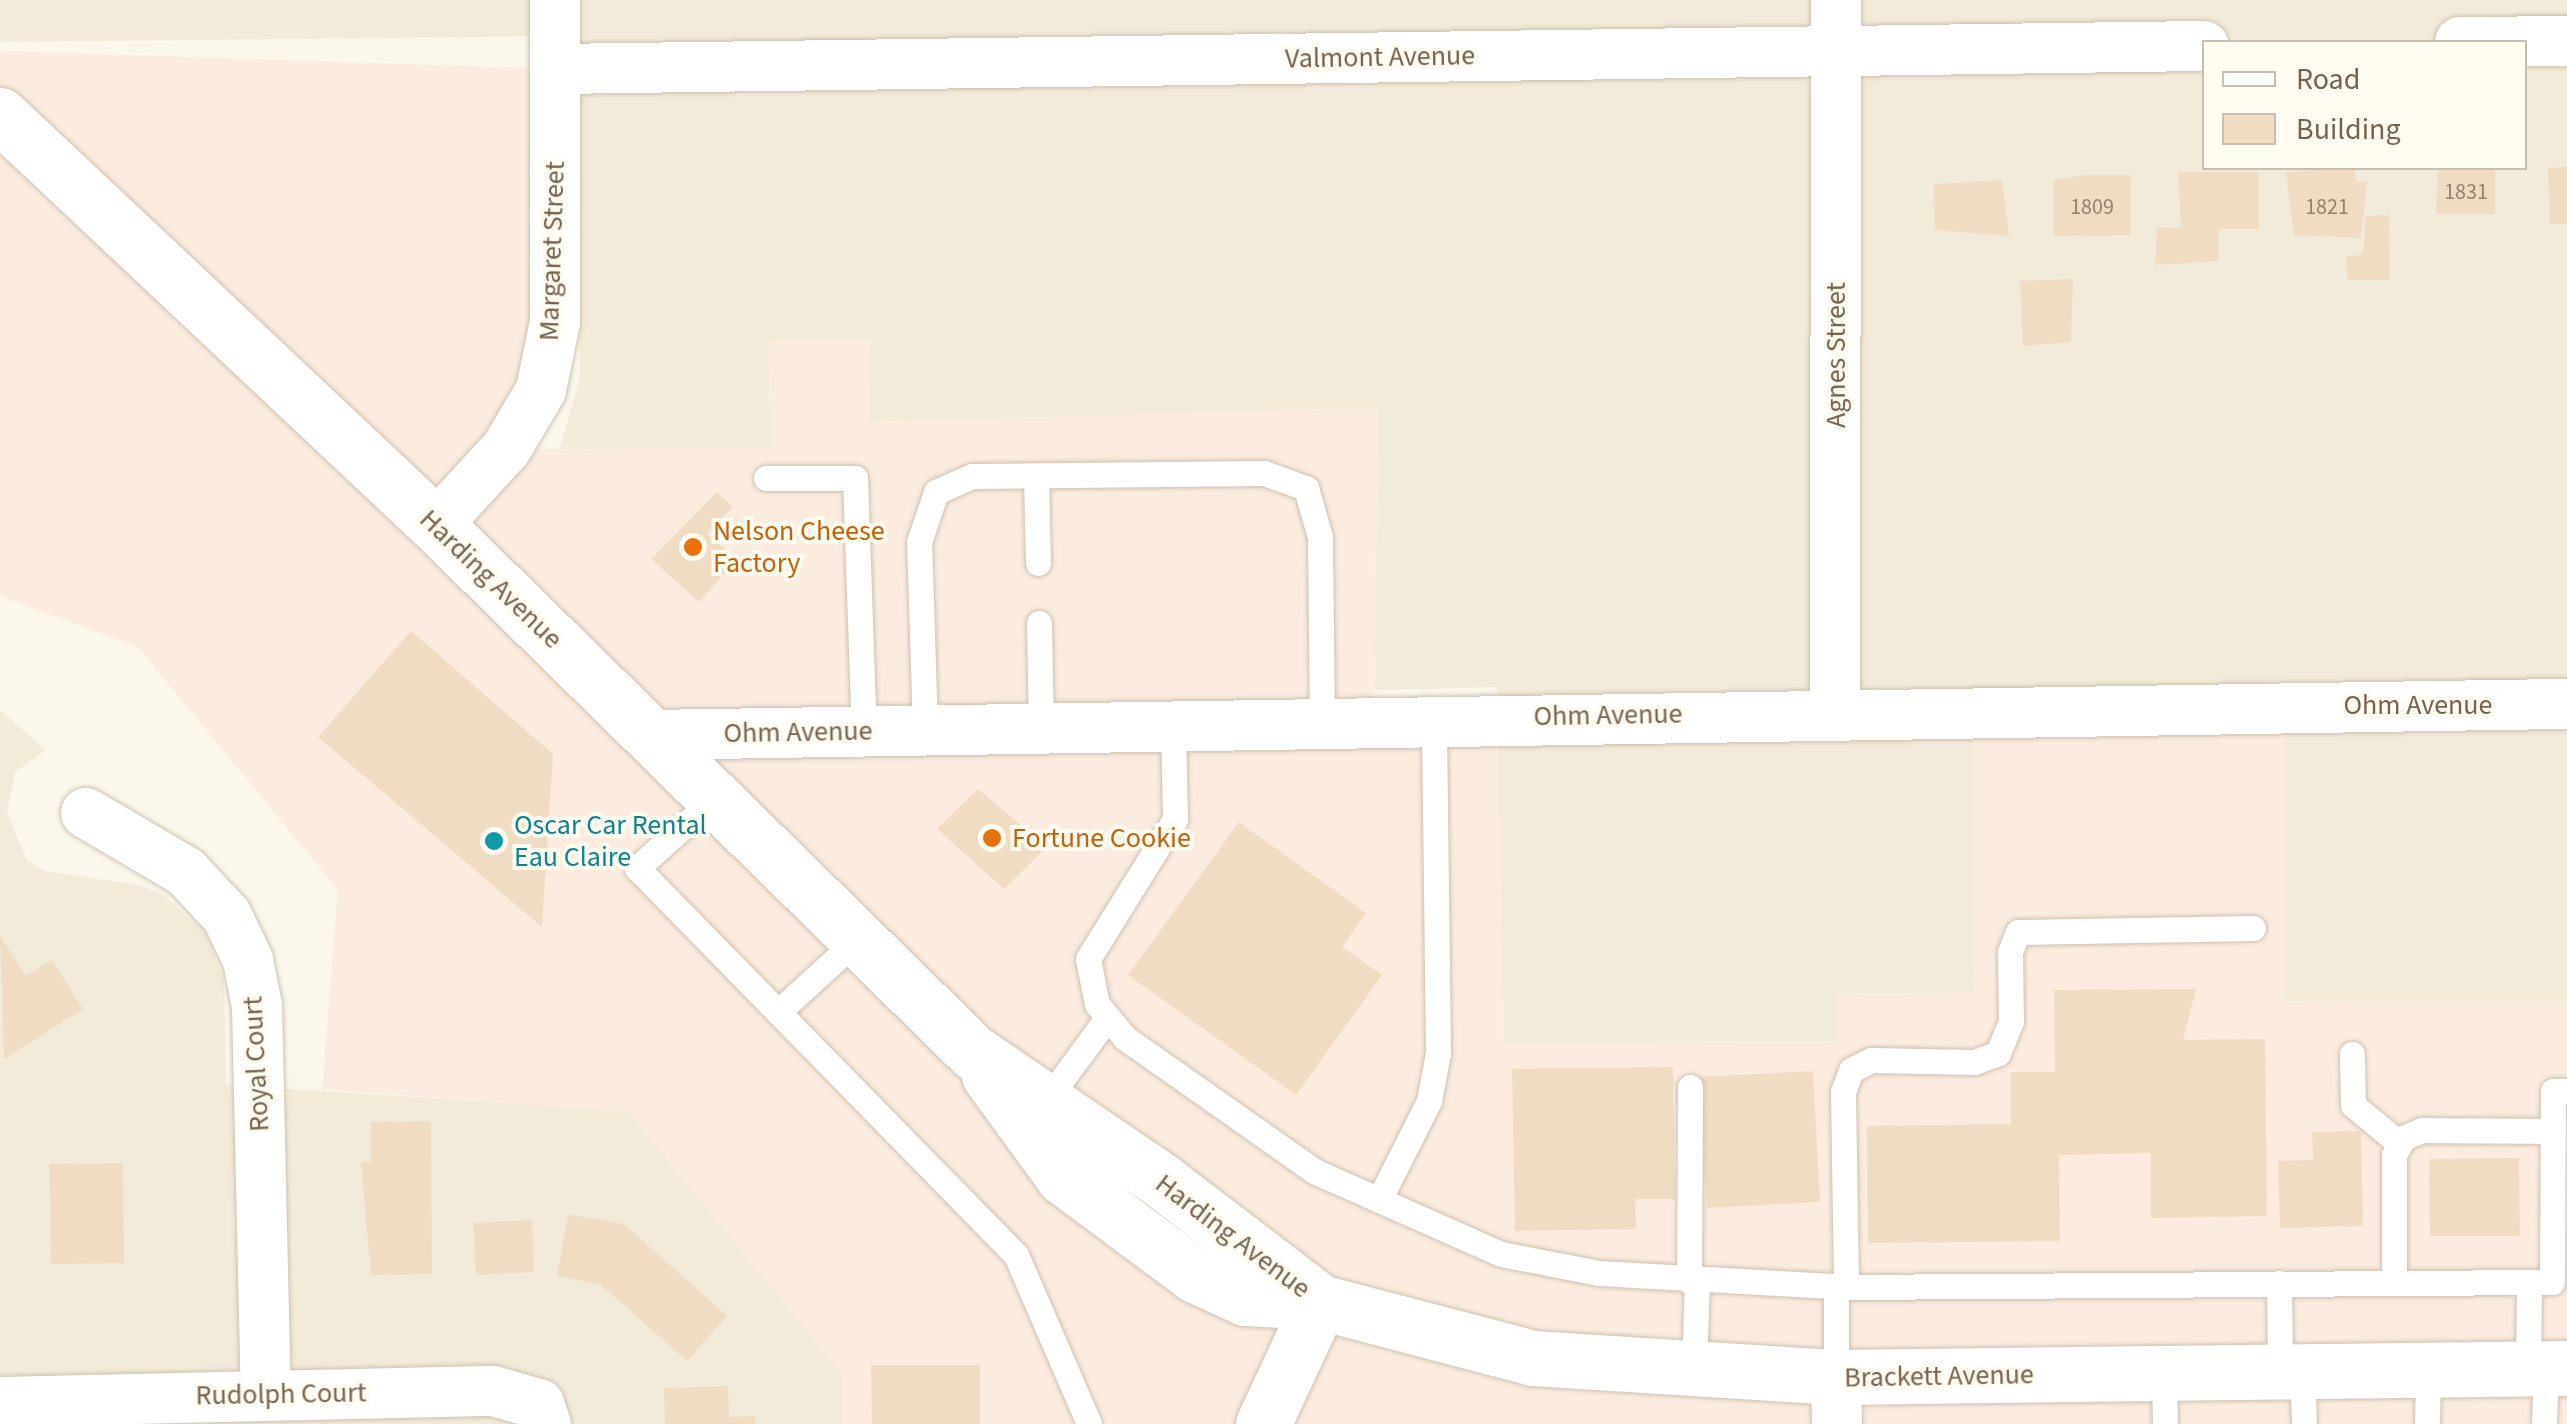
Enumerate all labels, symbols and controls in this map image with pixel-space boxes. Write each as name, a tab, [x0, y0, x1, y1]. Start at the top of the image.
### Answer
street label: Valmont Avenue	[1285, 39, 1475, 75]
legend	[2202, 40, 2527, 170]
text: Road	[2296, 58, 2360, 101]
text: Building	[2296, 108, 2401, 151]
street label: Margaret Street	[532, 161, 572, 341]
house number: 1831	[2444, 180, 2488, 206]
house number: 1809	[2070, 195, 2114, 221]
house number: 1821	[2305, 195, 2349, 221]
street label: Agnes Street	[1819, 282, 1853, 428]
street label: Harding Avenue	[413, 502, 569, 656]
place label: Nelson Cheese Factory	[713, 514, 885, 580]
marker: Nelson Cheese Factory	[682, 536, 704, 558]
street label: Ohm Avenue	[2344, 688, 2492, 722]
street label: Ohm Avenue	[1533, 697, 1683, 733]
street label: Ohm Avenue	[723, 714, 873, 750]
place label: Oscar Car Rental Eau Claire	[514, 808, 707, 874]
place label: Fortune Cookie	[1012, 821, 1191, 855]
marker: Fortune Cookie	[981, 827, 1003, 849]
marker: Oscar Car Rental Eau Claire	[483, 830, 505, 852]
street label: Royal Court	[236, 995, 276, 1133]
street label: Harding Avenue	[1149, 1167, 1317, 1305]
street label: Brackett Avenue	[1844, 1358, 2034, 1394]
street label: Rudolph Court	[195, 1376, 367, 1412]

